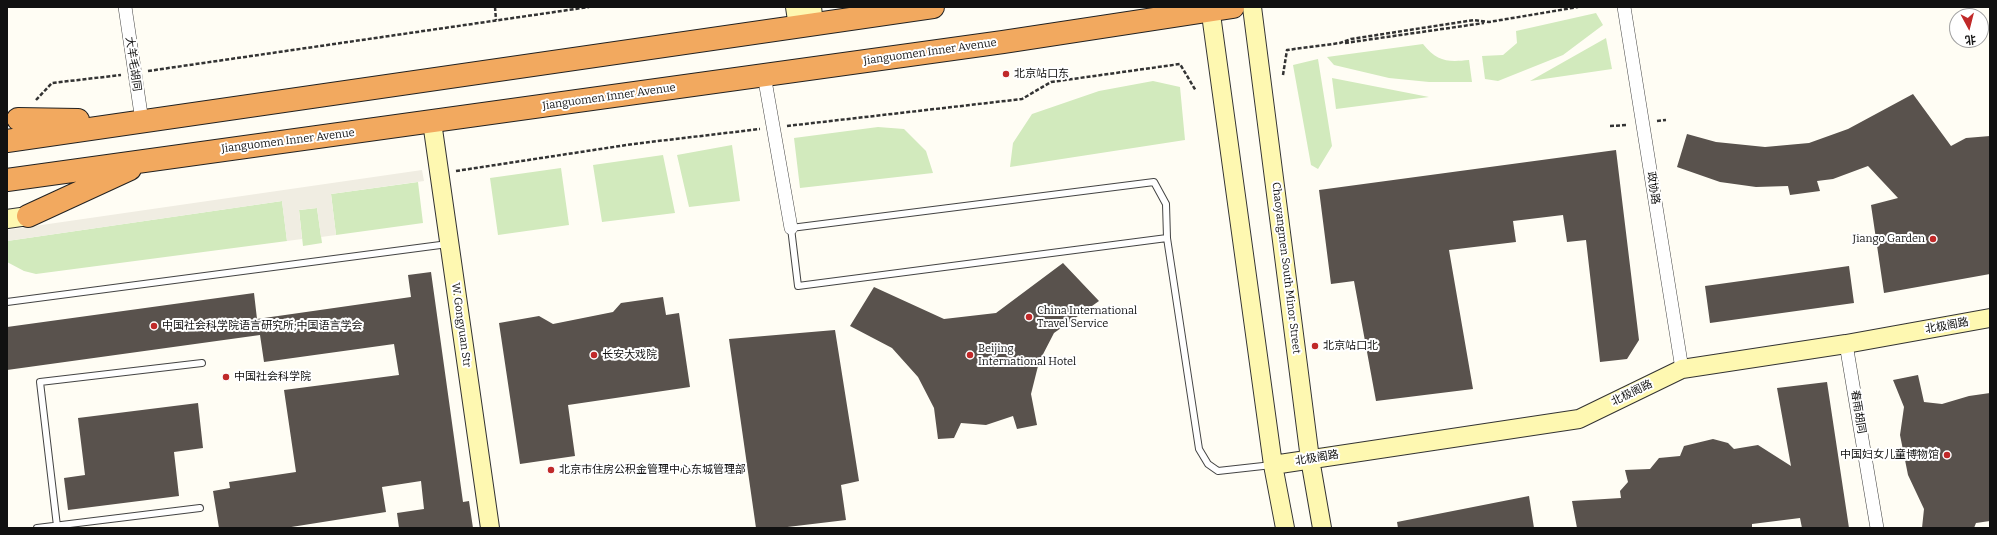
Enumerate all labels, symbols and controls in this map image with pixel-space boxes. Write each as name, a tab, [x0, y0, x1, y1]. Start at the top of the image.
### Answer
north arrow	[1949, 8, 1989, 48]
text: 北	[1964, 32, 1977, 47]
street label: 大羊毛胡同	[123, 36, 143, 92]
street label: Jianguomen Inner Avenue	[863, 36, 997, 68]
place label: 北京站口东	[1014, 67, 1069, 81]
marker: 北京站口东	[1001, 69, 1011, 79]
street label: Jianguomen Inner Avenue	[542, 81, 676, 113]
street label: Jianguomen Inner Avenue	[221, 126, 355, 156]
street label: 政协路	[1644, 171, 1662, 205]
street label: Chaoyangmen South Minor Street	[1269, 181, 1303, 355]
place label: Jiango Garden	[1853, 232, 1925, 246]
marker: Jiango Garden	[1928, 234, 1938, 244]
street label: W. Gongyuan Str	[449, 282, 473, 368]
place label: China International Travel Service	[1037, 304, 1137, 330]
marker: China International Travel Service	[1024, 312, 1034, 322]
street label: 北极阁路	[1924, 316, 1970, 336]
place label: 中国社会科学院语言研究所;中国语言学会	[162, 319, 362, 333]
marker: 中国社会科学院语言研究所;中国语言学会	[149, 321, 159, 331]
place label: 北京站口北	[1323, 339, 1378, 353]
marker: 北京站口北	[1310, 341, 1320, 351]
place label: Beijing International Hotel	[978, 342, 1076, 368]
place label: 长安大戏院	[602, 348, 657, 362]
marker: 长安大戏院	[589, 350, 599, 360]
marker: Beijing International Hotel	[965, 350, 975, 360]
place label: 中国社会科学院	[234, 370, 311, 384]
marker: 中国社会科学院	[221, 372, 231, 382]
street label: 北极阁路	[1609, 377, 1655, 409]
street label: 春雨胡同	[1848, 389, 1868, 435]
street label: 北极阁路	[1294, 448, 1340, 468]
place label: 中国妇女儿童博物馆	[1840, 448, 1939, 462]
marker: 中国妇女儿童博物馆	[1942, 450, 1952, 460]
place label: 北京市住房公积金管理中心东城管理部	[559, 463, 746, 477]
marker: 北京市住房公积金管理中心东城管理部	[546, 465, 556, 475]

